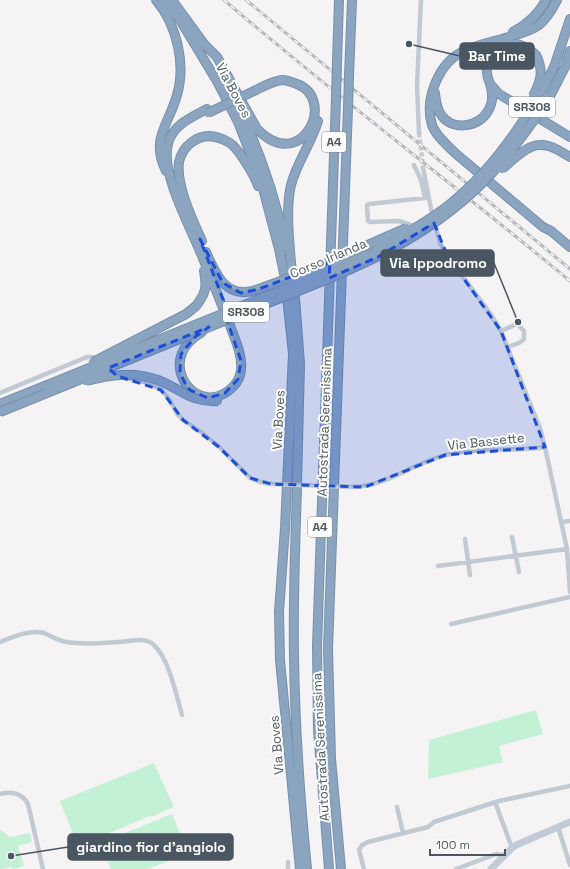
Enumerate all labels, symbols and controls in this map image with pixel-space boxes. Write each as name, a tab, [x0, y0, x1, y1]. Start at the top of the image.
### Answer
callout: Bar Time	[460, 43, 534, 69]
text: Bar Time	[468, 47, 526, 65]
street label: Via Boves	[212, 60, 255, 121]
road number: SR308	[509, 97, 555, 117]
road number: A4	[322, 132, 346, 152]
street label: Corso Irlanda	[287, 234, 370, 282]
callout: Via Ippodromo	[381, 250, 494, 276]
text: Via Ippodromo	[389, 254, 487, 272]
road number: SR308	[223, 302, 269, 322]
street label: Autostrada Serenissima	[313, 347, 336, 497]
street label: Via Boves	[268, 390, 289, 450]
street label: Via Bassette	[447, 429, 525, 454]
road number: A4	[308, 517, 332, 537]
street label: Autostrada Serenissima	[308, 672, 333, 822]
street label: Via Boves	[265, 714, 288, 775]
scale bar	[430, 831, 505, 857]
callout: giardino fior d'angiolo	[68, 834, 233, 860]
text: 100 m	[436, 837, 470, 853]
text: giardino fior d'angiolo	[76, 838, 226, 856]

